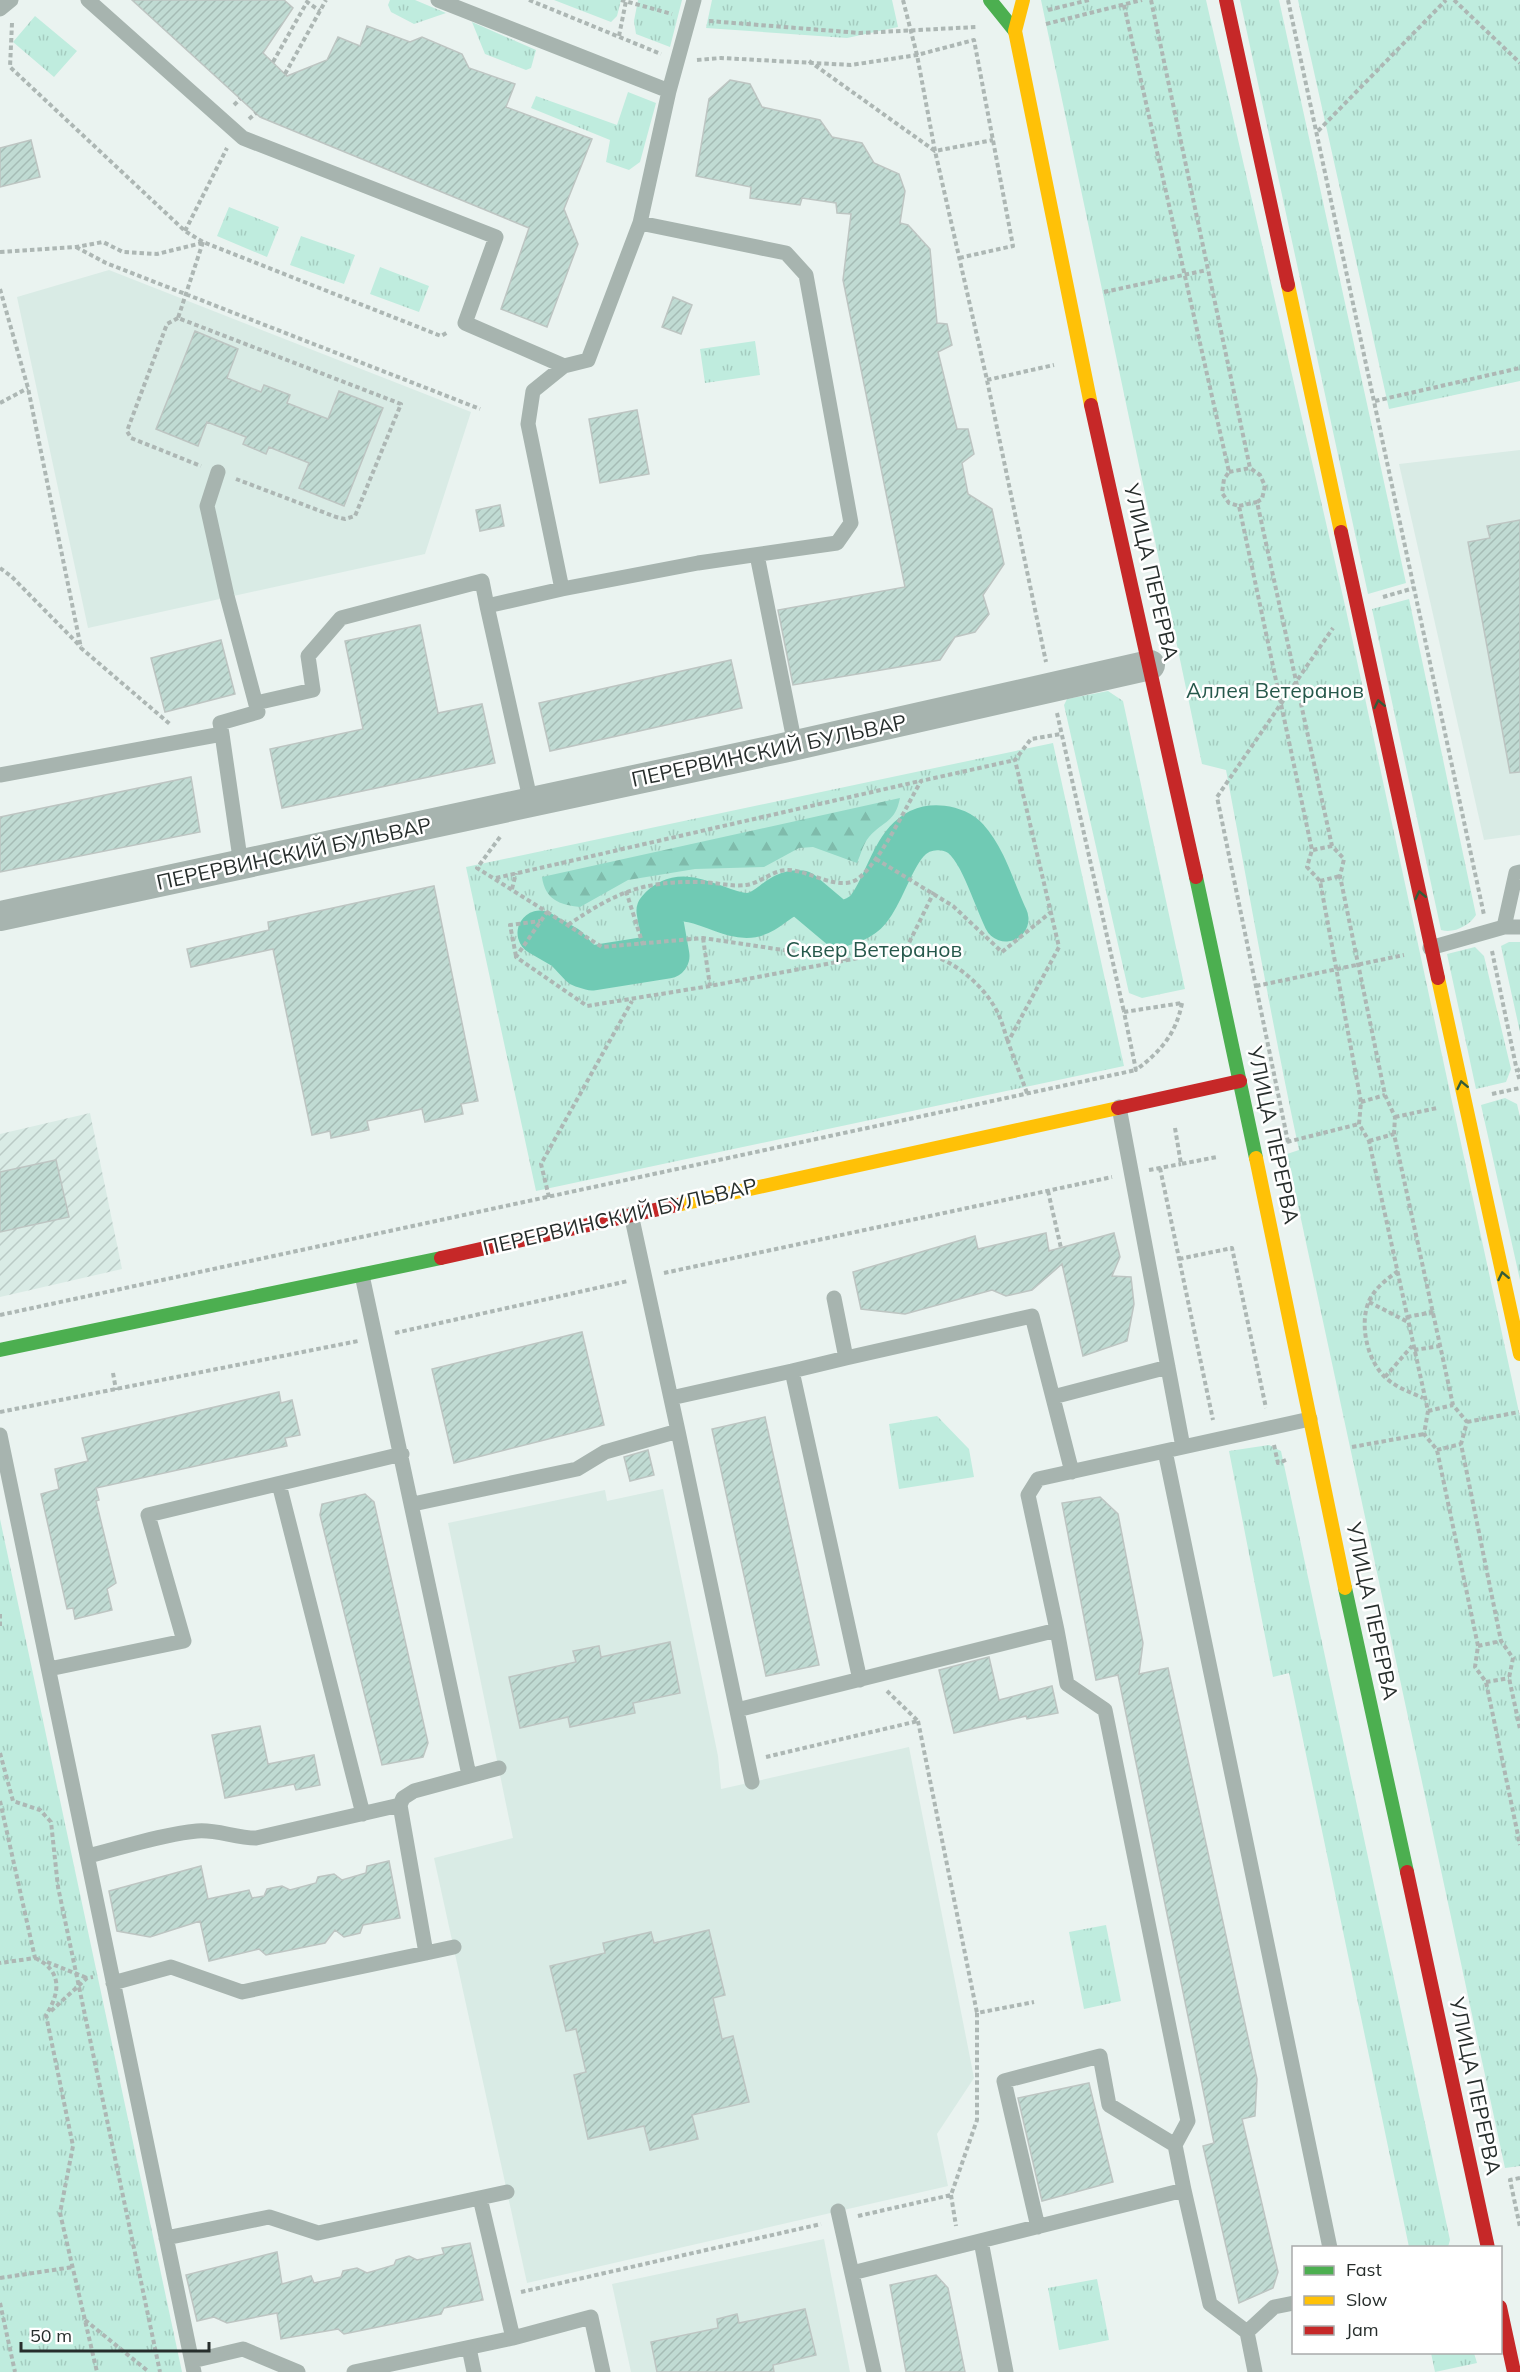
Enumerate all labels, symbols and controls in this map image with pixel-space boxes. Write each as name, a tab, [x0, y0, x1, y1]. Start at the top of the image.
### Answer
street label: УЛИЦА ПЕРЕРВА	[1119, 480, 1185, 663]
park label: Аллея Ветеранов	[1186, 677, 1364, 703]
one-way arrow	[1373, 700, 1386, 710]
street label: ПЕРЕРВИНСКИЙ БУЛЬВАР	[629, 708, 909, 792]
street label: ПЕРЕРВИНСКИЙ БУЛЬВАР	[154, 811, 434, 895]
one-way arrow	[1415, 890, 1428, 900]
park label: Сквер Ветеранов	[786, 936, 962, 962]
street label: УЛИЦА ПЕРЕРВА	[1242, 1043, 1306, 1227]
one-way arrow	[1456, 1081, 1469, 1091]
street label: ПЕРЕРВИНСКИЙ БУЛЬВАР	[480, 1172, 759, 1260]
one-way arrow	[1497, 1271, 1510, 1281]
street label: УЛИЦА ПЕРЕРВА	[1341, 1519, 1405, 1703]
street label: УЛИЦА ПЕРЕРВА	[1444, 1994, 1508, 2178]
legend	[1292, 2246, 1502, 2354]
text: Fast	[1346, 2258, 1382, 2281]
text: Slow	[1346, 2288, 1388, 2311]
scale bar	[21, 2315, 208, 2353]
text: Jam	[1346, 2318, 1379, 2341]
text: 50 m	[30, 2324, 72, 2347]

